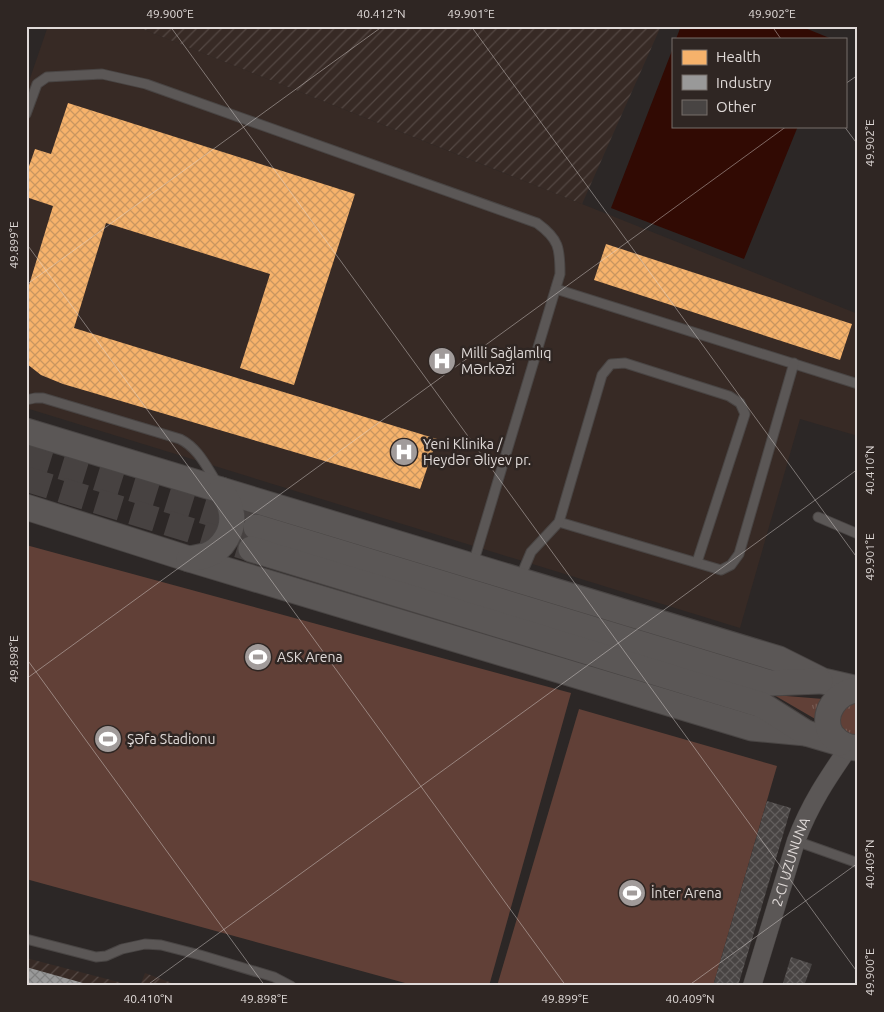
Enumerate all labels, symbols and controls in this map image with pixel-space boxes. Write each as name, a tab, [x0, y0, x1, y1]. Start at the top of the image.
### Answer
text: 49.900°E	[146, 7, 194, 20]
text: 40.412°N	[356, 7, 406, 20]
text: 49.901°E	[447, 7, 495, 20]
text: 49.902°E	[748, 7, 796, 20]
legend	[672, 38, 846, 128]
text: Health	[716, 48, 761, 65]
text: Industry	[716, 74, 771, 91]
text: Other	[716, 98, 756, 115]
text: 49.902°E	[863, 119, 876, 167]
text: 49.899°E	[7, 221, 20, 269]
place label: Milli Sağlamlıq Mərkəzi	[461, 345, 551, 377]
hospital icon: Milli Sağlamlıq Mərkəzi	[427, 346, 457, 376]
place label: Yeni Klinika / Heydər Əliyev pr.	[423, 436, 531, 468]
hospital icon: Yeni Klinika / Heydər Əliyev pr.	[389, 437, 419, 467]
text: 40.410°N	[863, 445, 876, 495]
text: 49.901°E	[863, 533, 876, 581]
text: 49.898°E	[7, 635, 20, 683]
sports icon: ASK Arena	[243, 642, 273, 672]
place label: ASK Arena	[277, 649, 343, 665]
sports icon: Şəfa Stadionu	[93, 724, 123, 754]
place label: Şəfa Stadionu	[127, 731, 216, 747]
street label: 2-CI UZUNUNA	[769, 815, 813, 908]
text: 40.409°N	[863, 839, 876, 889]
sports icon: İnter Arena	[617, 878, 647, 908]
place label: İnter Arena	[651, 885, 722, 901]
text: 49.900°E	[863, 948, 876, 996]
text: 40.410°N	[123, 992, 173, 1005]
text: 49.898°E	[240, 992, 288, 1005]
text: 49.899°E	[541, 992, 589, 1005]
text: 40.409°N	[665, 992, 715, 1005]

